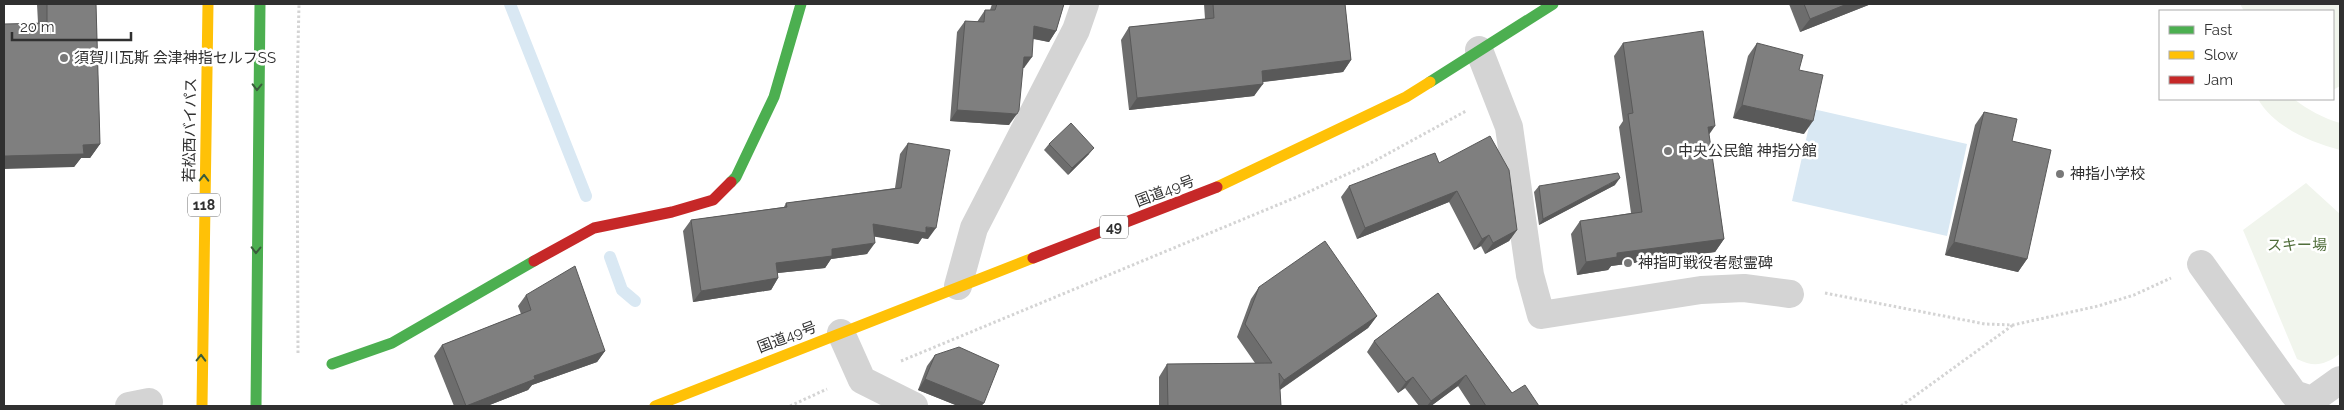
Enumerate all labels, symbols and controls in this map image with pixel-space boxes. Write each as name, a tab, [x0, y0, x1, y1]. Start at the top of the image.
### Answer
scale bar	[12, 10, 131, 42]
legend	[2159, 10, 2334, 100]
text: 20 m	[20, 18, 55, 36]
text: Fast	[2204, 21, 2232, 39]
text: Slow	[2204, 46, 2238, 64]
place label: 須賀川瓦斯 会津神指セルフSS	[74, 49, 276, 67]
marker: 須賀川瓦斯 会津神指セルフSS	[58, 52, 70, 64]
text: Jam	[2204, 71, 2233, 89]
street label: 若松西バイパス	[180, 77, 200, 183]
one-way arrow	[252, 84, 263, 92]
place label: 中央公民館 神指分館	[1678, 142, 1817, 160]
marker: 中央公民館 神指分館	[1662, 145, 1674, 157]
place label: 神指小学校	[2070, 165, 2145, 183]
marker: 神指小学校	[2054, 168, 2066, 180]
street label: 国道49号	[1133, 171, 1197, 211]
one-way arrow	[199, 173, 210, 181]
road number: 118	[188, 194, 220, 216]
road number: 49	[1100, 216, 1128, 238]
park label: スキー場	[2267, 236, 2327, 254]
one-way arrow	[251, 246, 261, 254]
place label: 神指町戦役者慰霊碑	[1638, 254, 1773, 272]
marker: 神指町戦役者慰霊碑	[1622, 257, 1634, 269]
street label: 国道49号	[755, 317, 819, 357]
one-way arrow	[196, 353, 207, 361]

